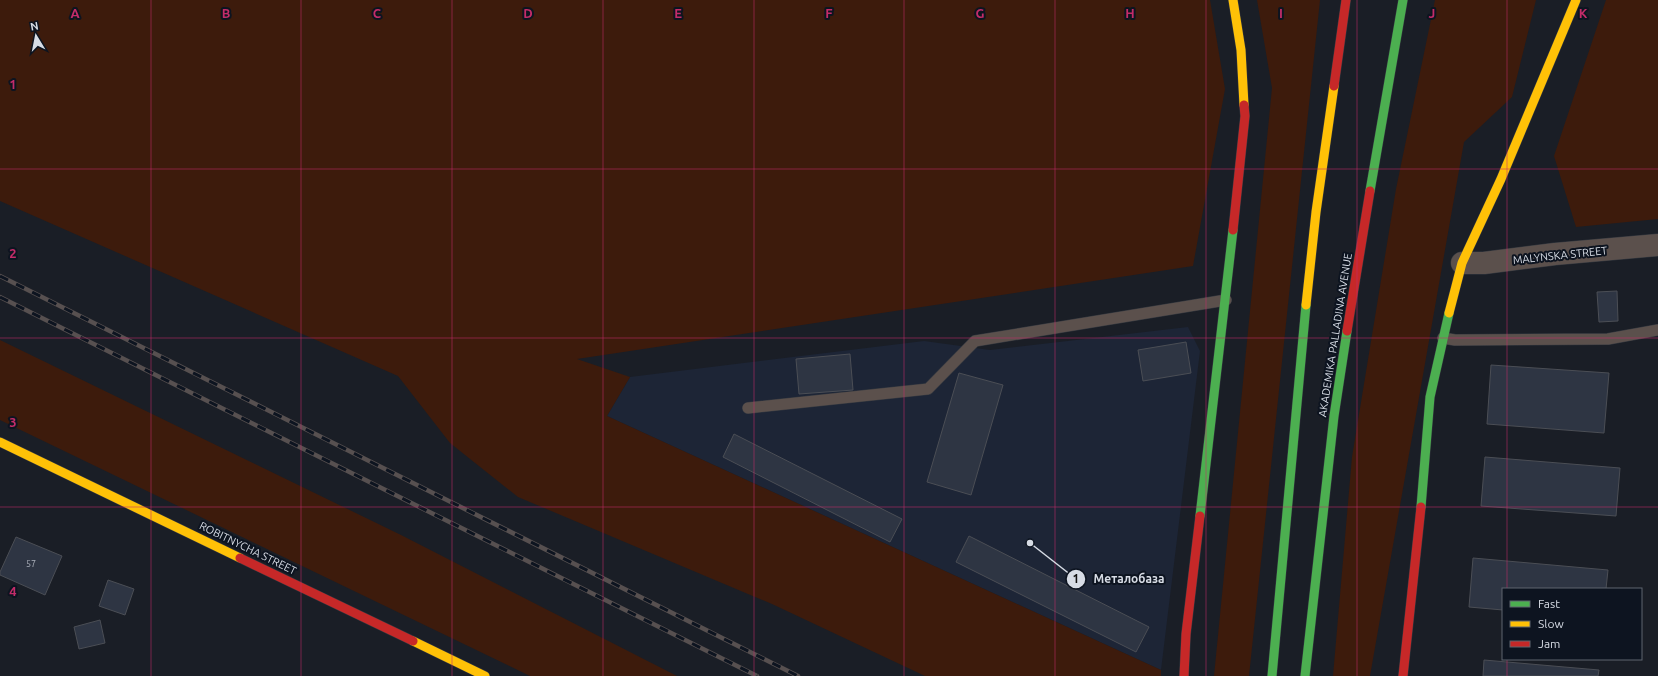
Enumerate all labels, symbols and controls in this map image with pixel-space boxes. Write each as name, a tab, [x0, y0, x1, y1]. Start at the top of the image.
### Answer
text: A	[70, 6, 80, 20]
text: B	[222, 6, 231, 20]
text: C	[373, 6, 382, 20]
text: D	[523, 6, 533, 20]
text: E	[674, 6, 682, 20]
text: F	[825, 6, 833, 20]
text: G	[976, 6, 985, 20]
text: H	[1125, 6, 1135, 20]
text: I	[1279, 6, 1283, 20]
text: J	[1429, 6, 1435, 20]
text: K	[1579, 6, 1588, 20]
north arrow	[16, 16, 56, 56]
text: N	[29, 20, 39, 33]
text: 1	[9, 77, 17, 91]
street label: MALYNSKA STREET	[1512, 244, 1608, 266]
text: 2	[9, 246, 17, 260]
street label: AKADEMIKA PALLADINA AVENUE	[1316, 252, 1354, 418]
text: 3	[9, 415, 17, 429]
street label: ROBITNYCHA STREET	[198, 519, 298, 577]
house number: 57	[26, 559, 36, 569]
callout: Металобаза	[1066, 567, 1173, 591]
text: 1	[1073, 572, 1079, 585]
text: Металобаза	[1094, 572, 1164, 585]
text: 4	[9, 584, 17, 598]
legend	[1502, 588, 1642, 660]
text: Fast	[1538, 597, 1560, 610]
text: Slow	[1538, 617, 1564, 630]
text: Jam	[1538, 637, 1560, 650]

